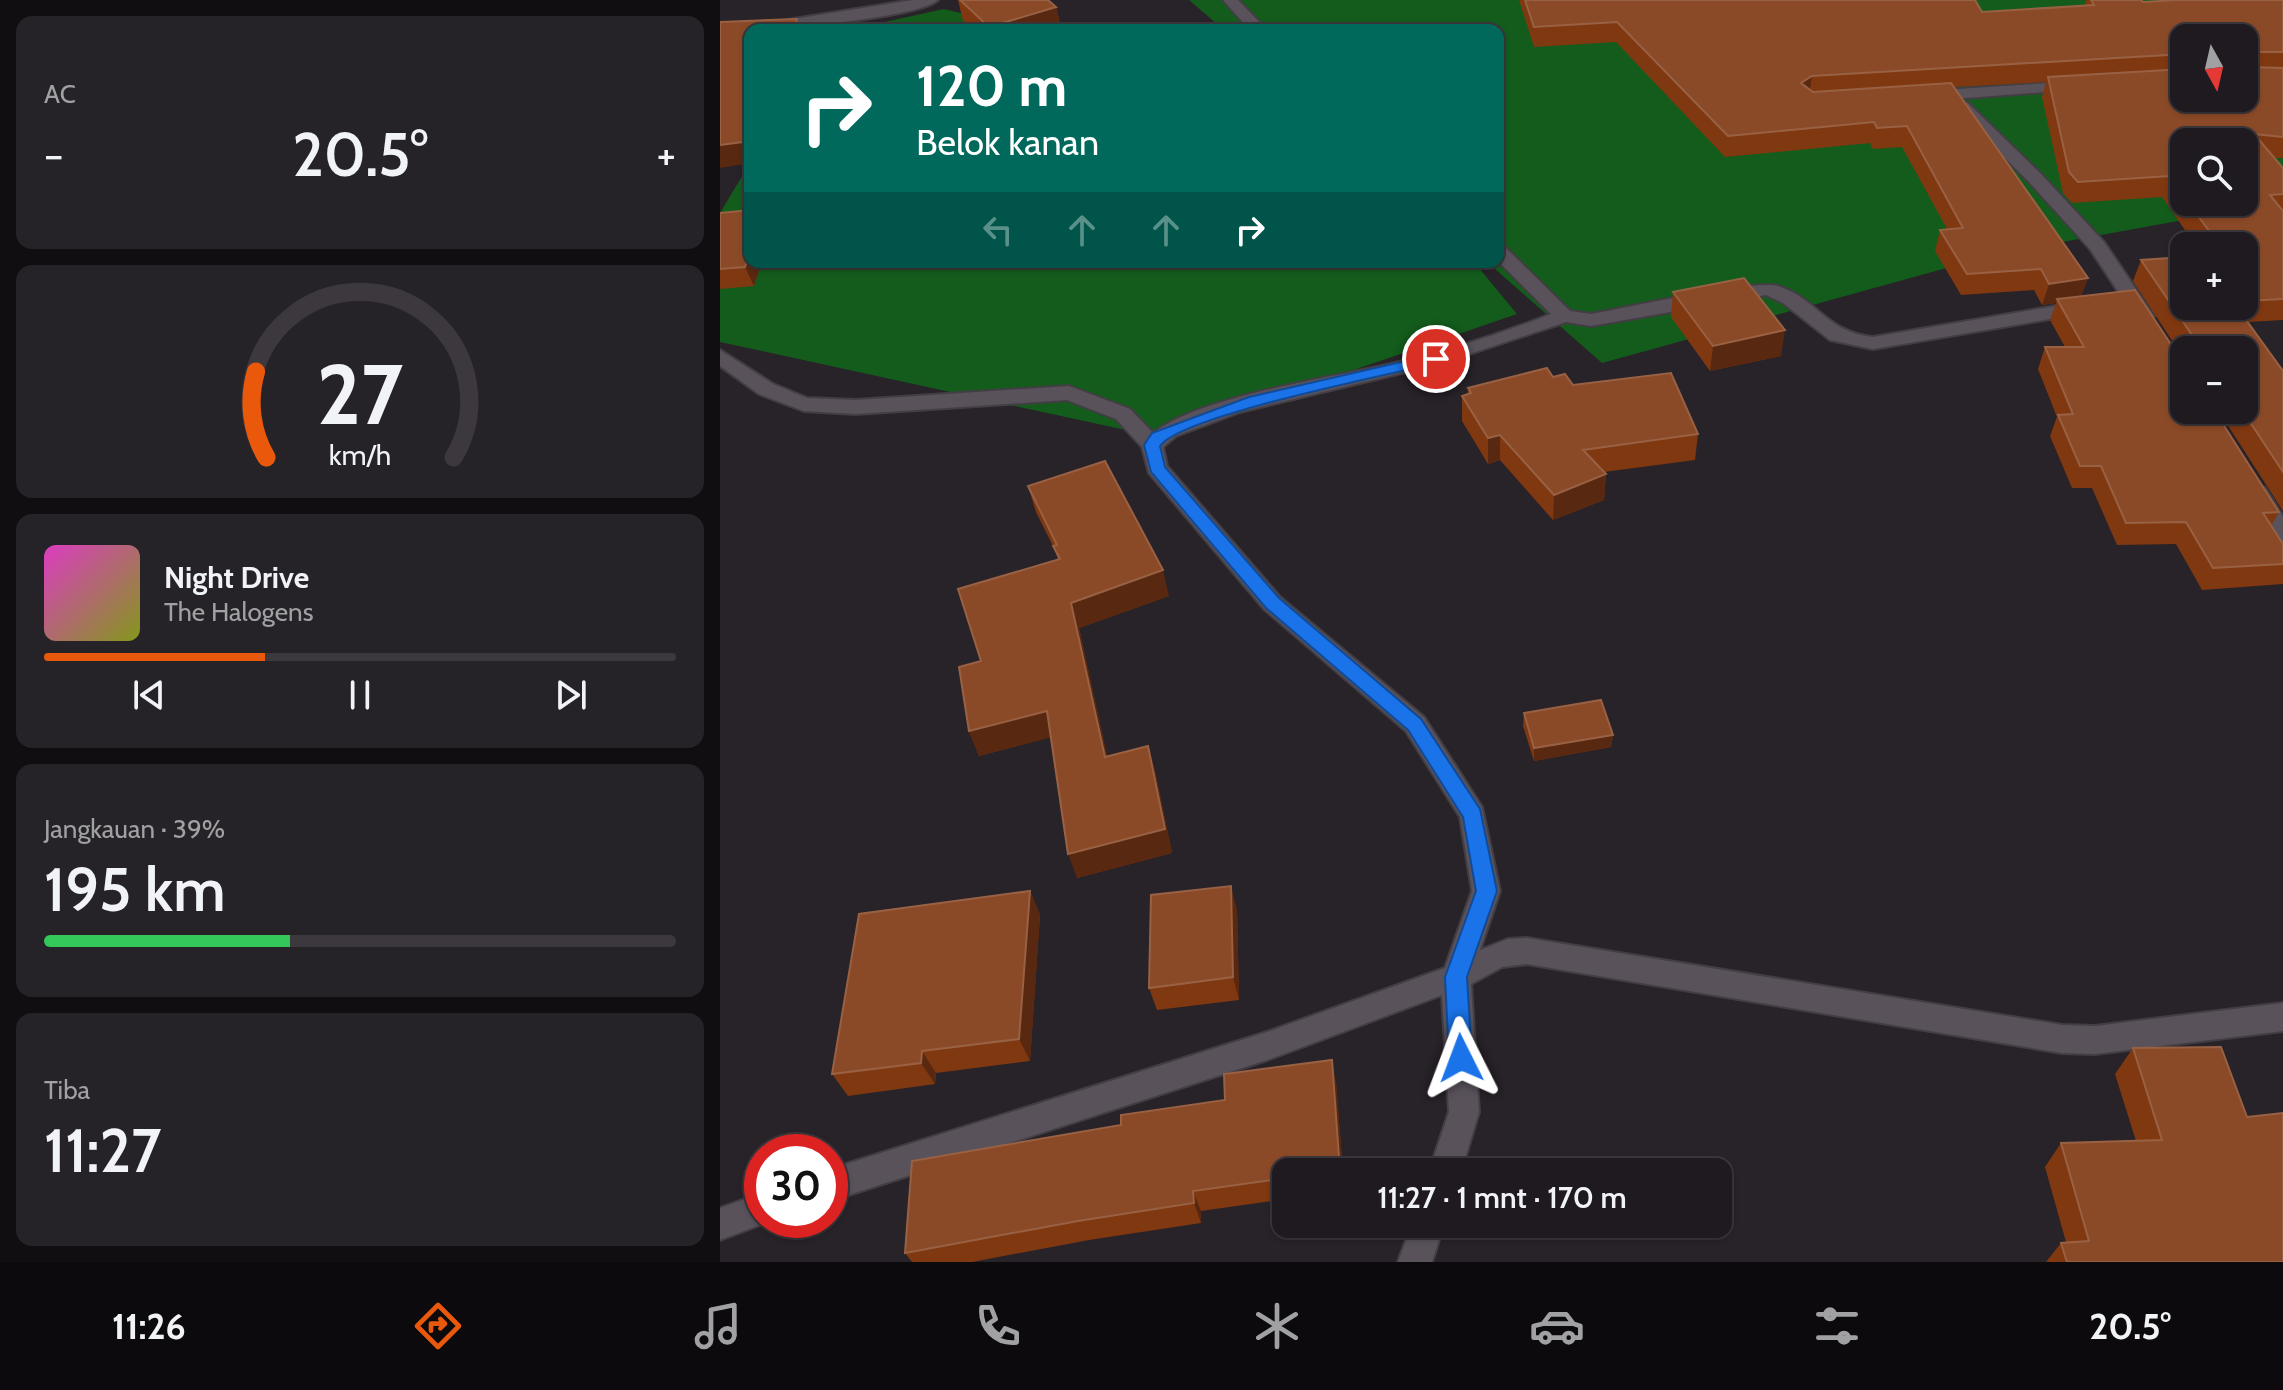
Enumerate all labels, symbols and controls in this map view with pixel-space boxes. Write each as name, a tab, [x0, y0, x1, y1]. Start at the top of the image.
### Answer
north arrow	[2170, 24, 2258, 112]
map controls	[2170, 24, 2258, 424]
text: 120 m	[916, 52, 1067, 120]
icon: right	[784, 56, 888, 160]
text: AC	[44, 78, 76, 110]
text: 20.5°	[292, 118, 428, 191]
text: Belok kanan	[916, 120, 1099, 164]
text: −	[44, 128, 63, 181]
text: +	[657, 128, 676, 181]
button: search	[2170, 128, 2258, 216]
icon: left	[976, 208, 1020, 252]
icon: ahead	[1060, 208, 1104, 252]
icon: ahead	[1144, 208, 1188, 252]
icon: right	[1228, 208, 1272, 252]
button: +	[2170, 232, 2258, 320]
pin	[1402, 325, 1470, 393]
button: −	[2170, 336, 2258, 424]
icon: arrive	[1414, 337, 1458, 381]
text: 27	[317, 343, 403, 444]
text: km/h	[329, 437, 391, 472]
text: Night Drive	[164, 559, 309, 596]
text: The Halogens	[164, 596, 313, 628]
icon: previous	[127, 673, 171, 717]
icon: pause	[338, 673, 382, 717]
icon: next	[549, 673, 593, 717]
text: Jangkauan · 39%	[44, 813, 225, 845]
text: 195 km	[44, 853, 225, 926]
position arrow	[1419, 1016, 1503, 1100]
text: Tiba	[44, 1074, 90, 1106]
text: 11:27	[44, 1114, 162, 1187]
speed limit sign: 30	[744, 1134, 848, 1238]
text: 11:27 · 1 mnt · 170 m	[1377, 1179, 1627, 1216]
icon: directions	[410, 1298, 466, 1354]
icon: music	[690, 1298, 746, 1354]
icon: phone	[970, 1298, 1026, 1354]
icon: climate	[1249, 1298, 1305, 1354]
icon: car	[1529, 1298, 1585, 1354]
icon: filters	[1809, 1298, 1865, 1354]
text: 11:26	[112, 1304, 186, 1348]
text: 20.5°	[2089, 1304, 2171, 1348]

